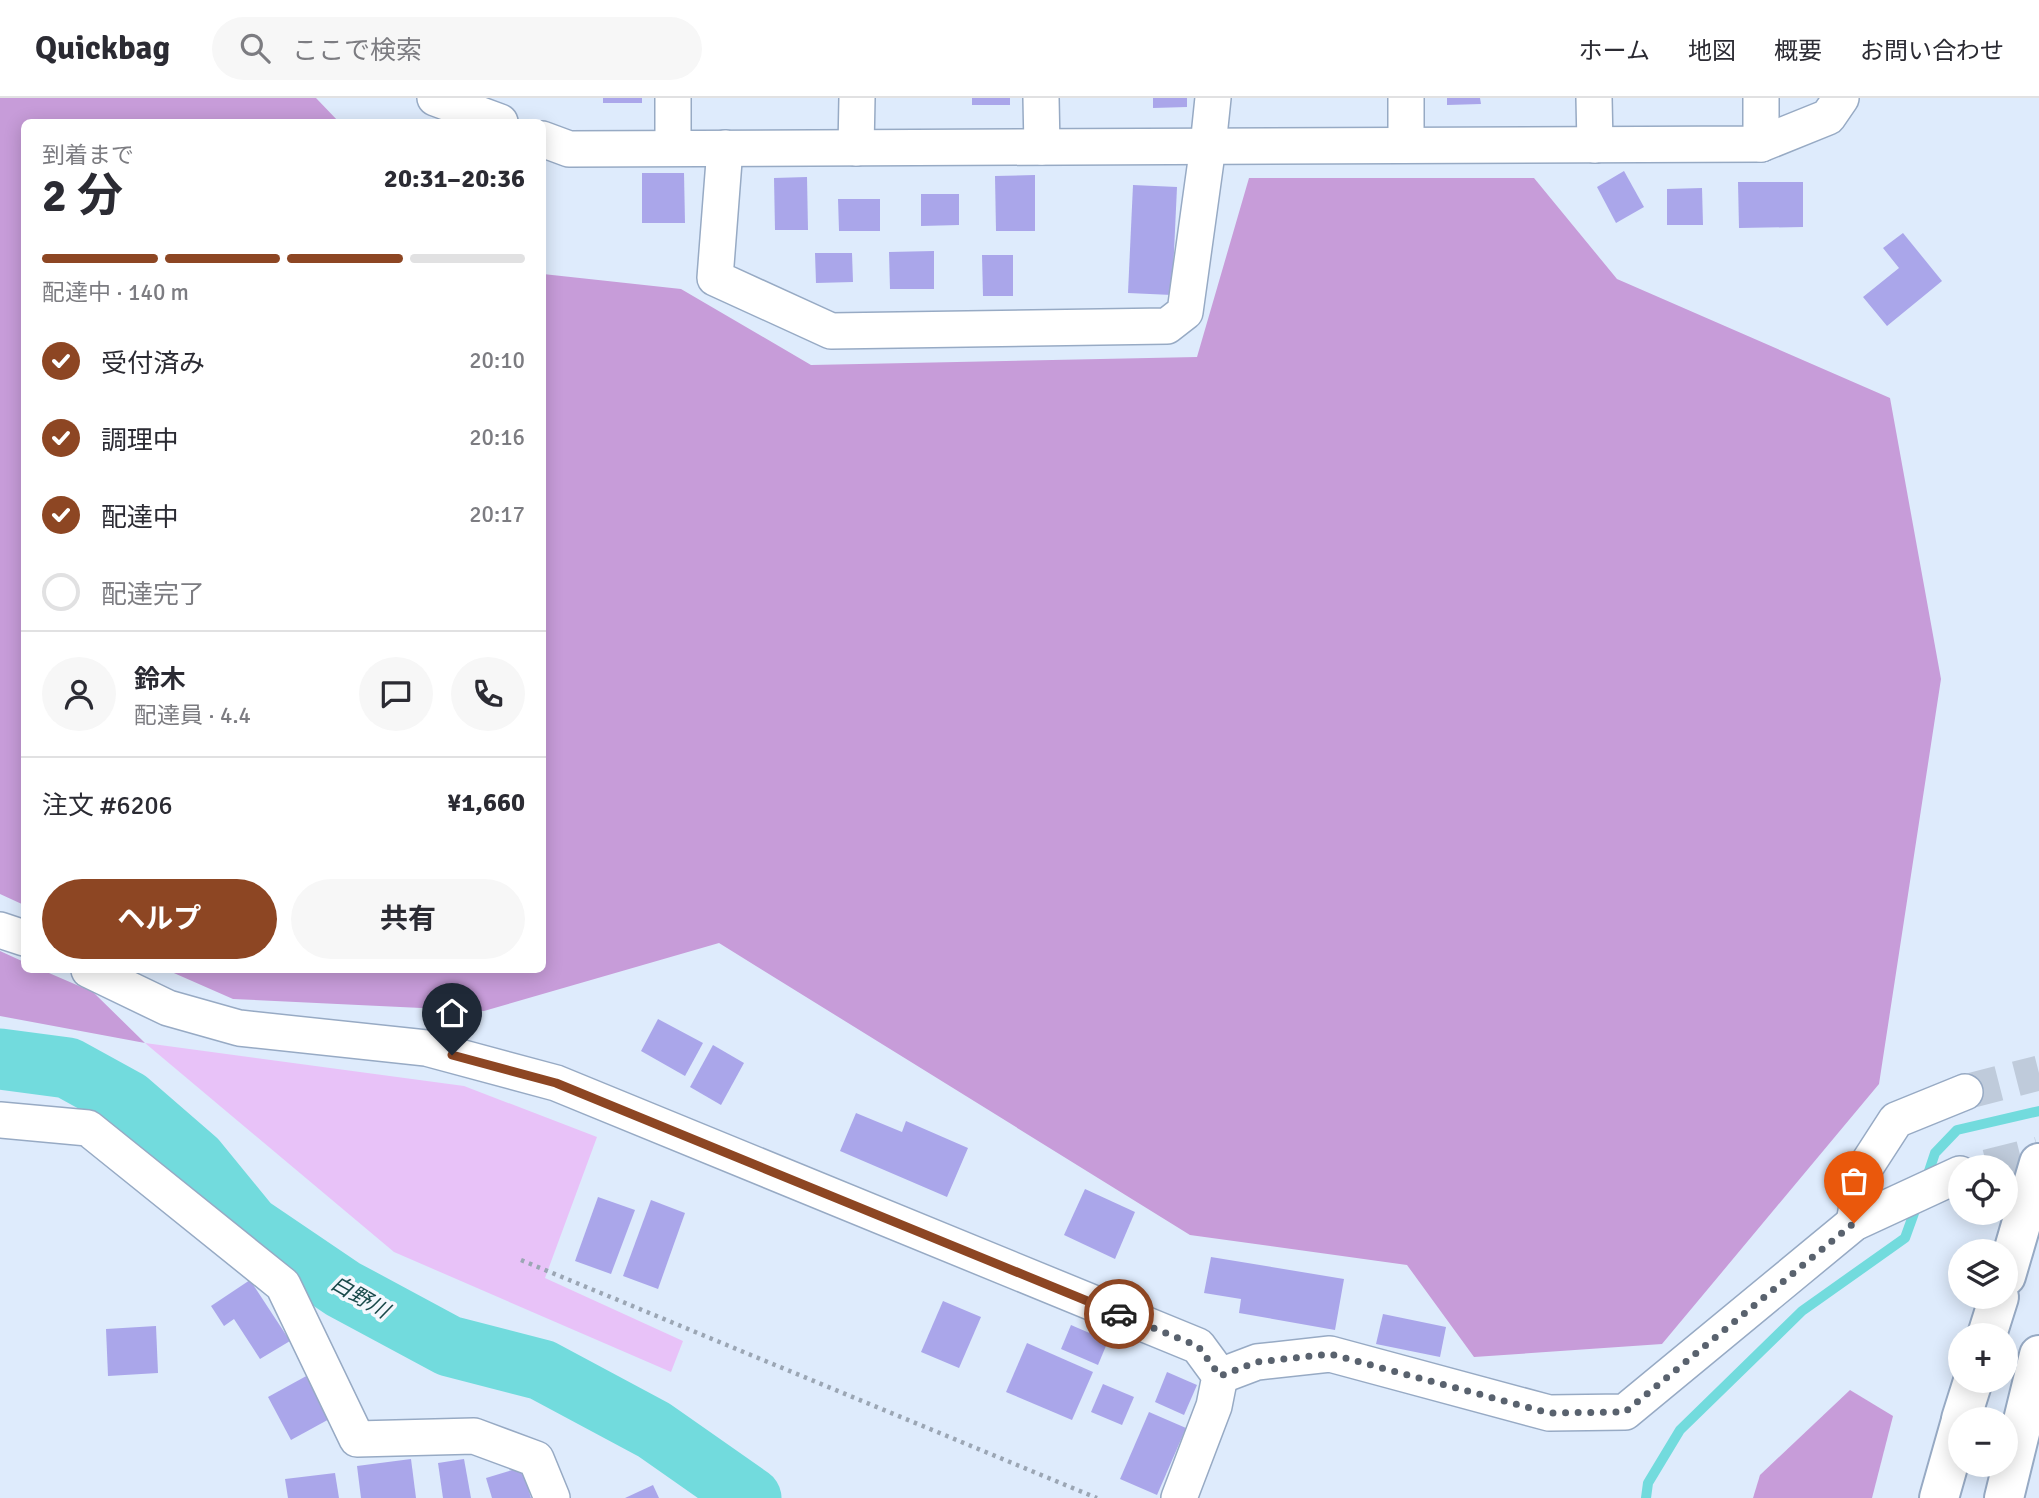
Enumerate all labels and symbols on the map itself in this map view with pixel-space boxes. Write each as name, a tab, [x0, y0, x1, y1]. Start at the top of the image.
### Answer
pin	[422, 983, 482, 1055]
pin	[1824, 1151, 1884, 1223]
water label: 白野川	[326, 1270, 396, 1325]
courier	[1084, 1279, 1154, 1349]

